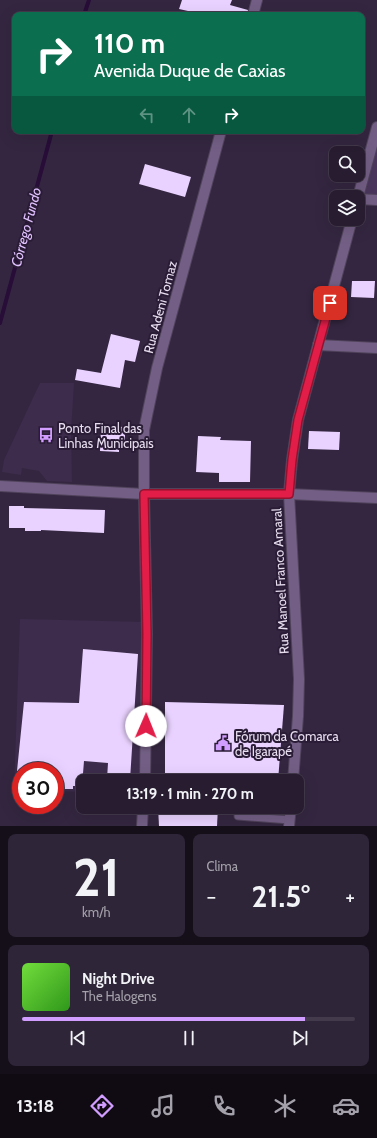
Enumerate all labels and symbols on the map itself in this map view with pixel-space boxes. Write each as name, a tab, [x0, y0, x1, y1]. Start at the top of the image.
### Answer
water label: Córrego Fundo	[7, 185, 45, 269]
street label: Rua Adeni Tomaz	[140, 259, 180, 355]
pin	[313, 286, 347, 320]
place label: Ponto Final das Linhas Municipais	[58, 420, 154, 451]
bus stop icon: Ponto Final das Linhas Municipais	[37, 426, 55, 444]
street label: Rua Manoel Franco Amaral	[268, 508, 292, 654]
position arrow	[125, 705, 167, 747]
place label: Fórum da Comarca de Igarapé	[235, 728, 339, 759]
public building icon: Fórum da Comarca de Igarapé	[214, 734, 232, 752]
speed limit sign: 30	[12, 762, 64, 814]

